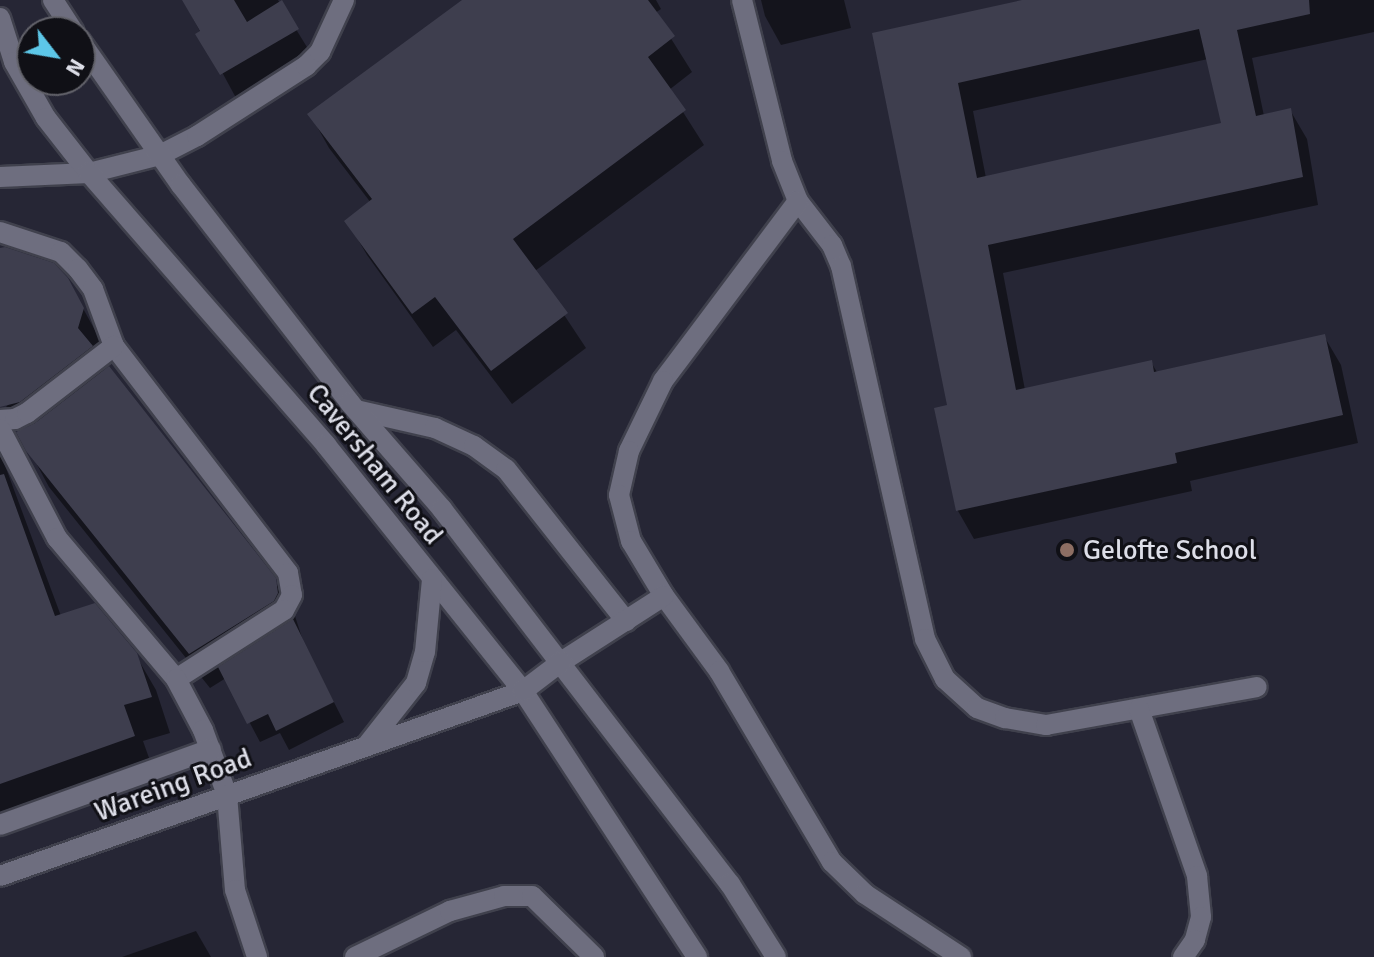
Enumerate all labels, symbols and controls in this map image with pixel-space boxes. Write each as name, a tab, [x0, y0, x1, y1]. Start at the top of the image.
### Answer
north arrow	[16, 16, 96, 96]
text: N	[60, 54, 91, 81]
street label: Caversham Road	[300, 377, 450, 551]
place label: Gelofte School	[1083, 533, 1257, 567]
marker: Gelofte School	[1058, 541, 1076, 559]
street label: Wareing Road	[90, 741, 256, 829]

